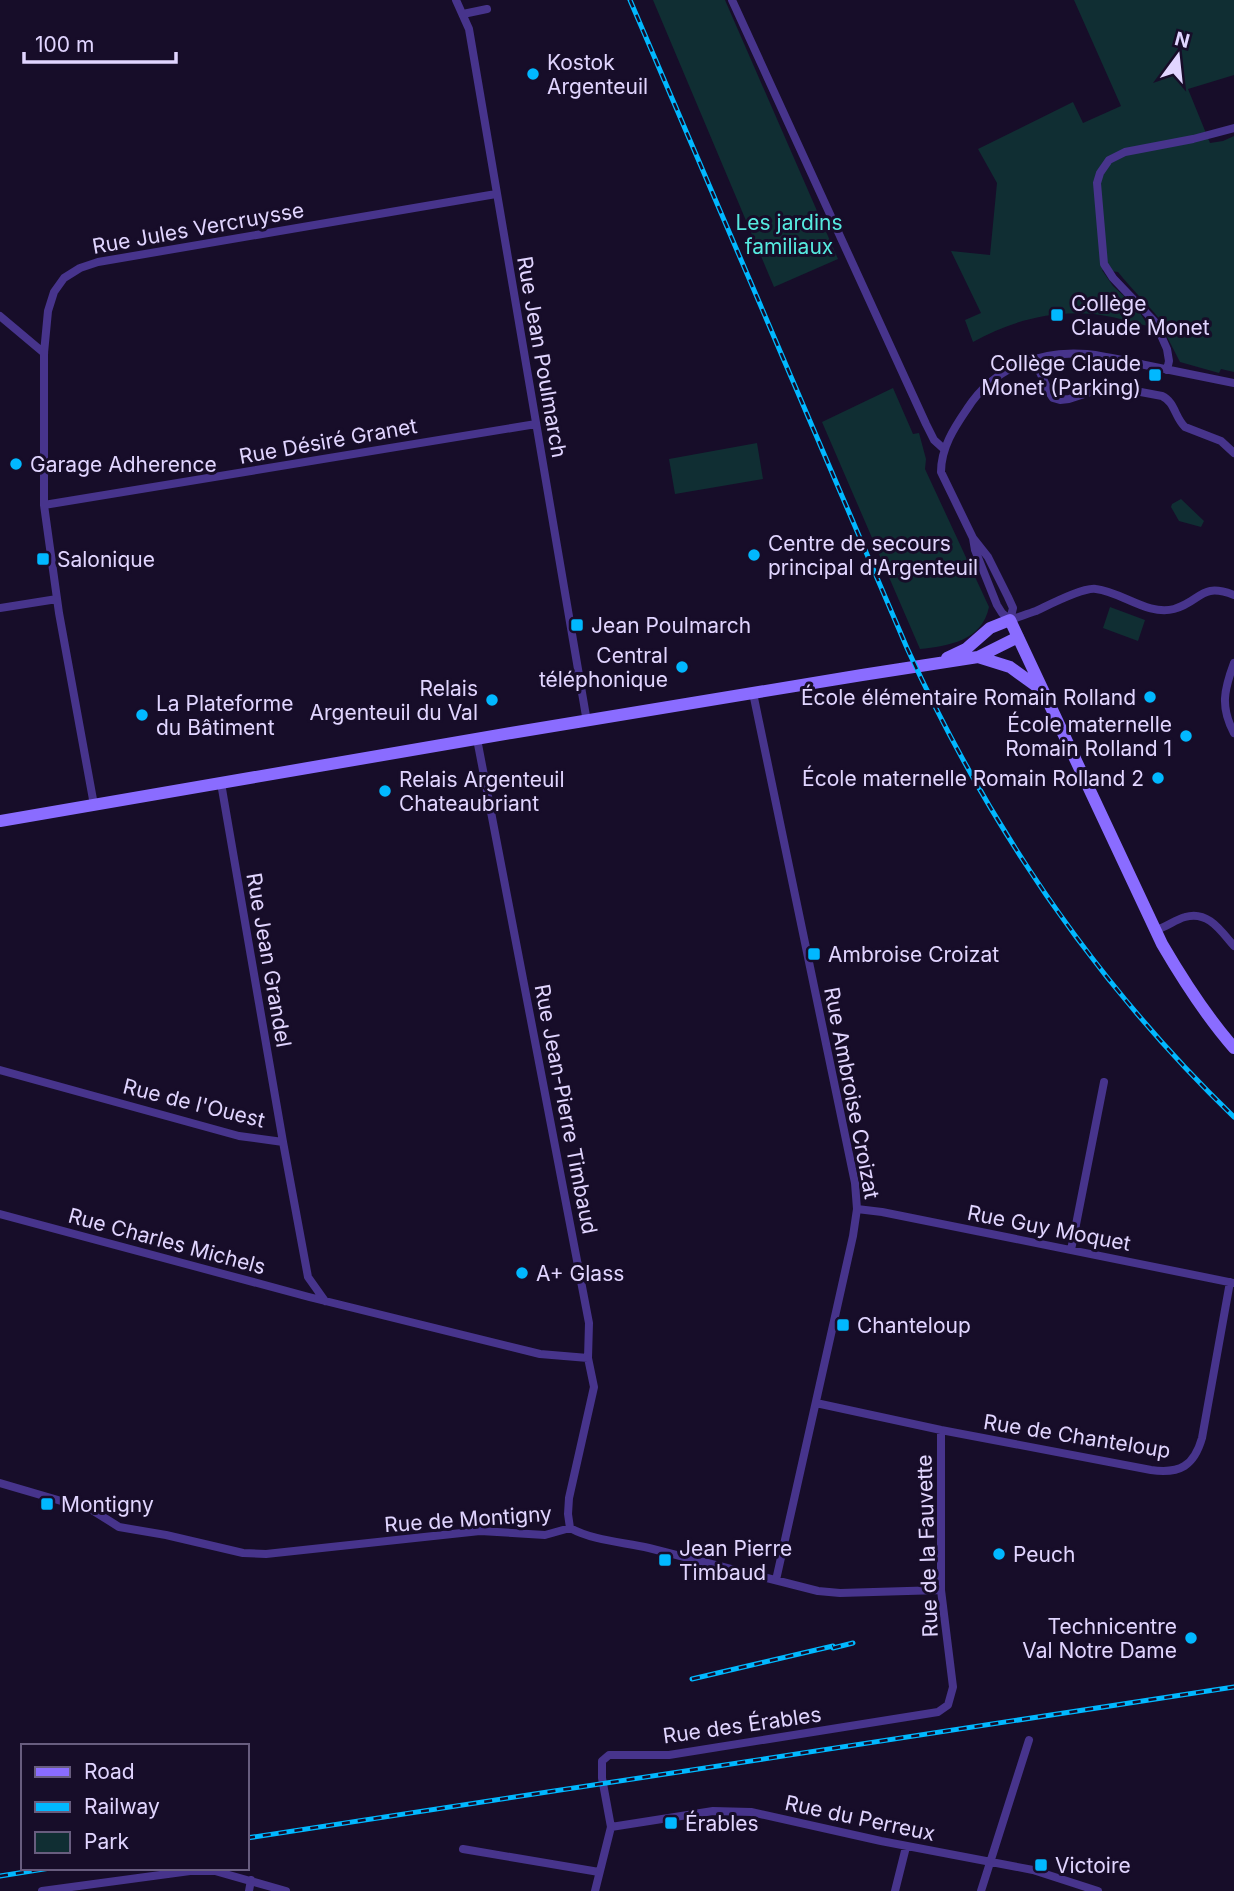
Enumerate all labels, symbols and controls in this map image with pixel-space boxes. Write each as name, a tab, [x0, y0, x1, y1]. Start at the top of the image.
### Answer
scale bar	[24, 21, 177, 65]
north arrow	[1143, 21, 1213, 91]
text: N	[1172, 27, 1192, 53]
text: 100 m	[35, 32, 94, 57]
place label: Kostok Argenteuil	[547, 50, 648, 99]
marker: Kostok Argenteuil	[525, 66, 541, 82]
street label: Rue Jules Vercruysse	[90, 197, 306, 259]
park label: Les jardins familiaux	[736, 210, 842, 259]
street label: Rue Jean Poulmarch	[512, 254, 572, 460]
place label: Collège Claude Monet	[1071, 291, 1210, 340]
marker: Collège Claude Monet	[1049, 307, 1065, 323]
place label: Collège Claude Monet (Parking)	[981, 351, 1141, 400]
marker: Collège Claude Monet (Parking)	[1147, 367, 1163, 383]
street label: Rue Désiré Granet	[237, 413, 419, 469]
place label: Garage Adherence	[30, 452, 217, 477]
marker: Garage Adherence	[8, 456, 24, 472]
place label: Centre de secours principal d'Argenteuil	[768, 531, 978, 580]
place label: Salonique	[57, 547, 155, 572]
marker: Centre de secours principal d'Argenteuil	[746, 547, 762, 563]
marker: Salonique	[35, 551, 51, 567]
place label: Jean Poulmarch	[591, 613, 751, 638]
marker: Jean Poulmarch	[569, 617, 585, 633]
place label: Central téléphonique	[539, 643, 668, 692]
marker: Central téléphonique	[674, 659, 690, 675]
place label: Relais Argenteuil du Val	[310, 676, 478, 725]
place label: École élémentaire Romain Rolland	[801, 684, 1136, 710]
marker: École élémentaire Romain Rolland	[1142, 689, 1158, 705]
place label: La Plateforme du Bâtiment	[156, 691, 293, 740]
marker: Relais Argenteuil du Val	[484, 692, 500, 708]
marker: La Plateforme du Bâtiment	[134, 707, 150, 723]
place label: École maternelle Romain Rolland 1	[1005, 711, 1172, 761]
marker: École maternelle Romain Rolland 1	[1178, 728, 1194, 744]
place label: École maternelle Romain Rolland 2	[802, 765, 1144, 791]
place label: Relais Argenteuil Chateaubriant	[399, 767, 564, 816]
marker: École maternelle Romain Rolland 2	[1150, 770, 1166, 786]
marker: Relais Argenteuil Chateaubriant	[377, 783, 393, 799]
street label: Rue Jean Grandel	[241, 871, 297, 1049]
place label: Ambroise Croizat	[828, 942, 999, 967]
marker: Ambroise Croizat	[806, 946, 822, 962]
street label: Rue Jean-Pierre Timbaud	[529, 982, 603, 1236]
street label: Rue Ambroise Croizat	[819, 985, 885, 1201]
street label: Rue de l'Ouest	[121, 1073, 268, 1133]
street label: Rue Guy Moquet	[965, 1200, 1133, 1256]
street label: Rue Charles Michels	[66, 1203, 268, 1279]
place label: A+ Glass	[536, 1261, 624, 1286]
marker: A+ Glass	[514, 1265, 530, 1281]
place label: Chanteloup	[857, 1313, 971, 1338]
marker: Chanteloup	[835, 1317, 851, 1333]
street label: Rue de Chanteloup	[982, 1409, 1172, 1463]
street label: Rue de la Fauvette	[911, 1454, 943, 1638]
place label: Montigny	[61, 1492, 154, 1517]
marker: Montigny	[39, 1496, 55, 1512]
street label: Rue de Montigny	[383, 1501, 553, 1537]
place label: Jean Pierre Timbaud	[679, 1536, 792, 1585]
place label: Peuch	[1013, 1542, 1075, 1567]
marker: Peuch	[991, 1546, 1007, 1562]
marker: Jean Pierre Timbaud	[657, 1552, 673, 1568]
place label: Technicentre Val Notre Dame	[1022, 1614, 1177, 1663]
marker: Technicentre Val Notre Dame	[1183, 1630, 1199, 1646]
street label: Rue des Érables	[661, 1701, 823, 1748]
legend	[21, 1744, 248, 1870]
text: Road	[84, 1759, 135, 1784]
street label: Rue du Perreux	[783, 1790, 937, 1846]
text: Railway	[84, 1794, 160, 1819]
place label: Érables	[685, 1810, 759, 1836]
marker: Érables	[663, 1815, 679, 1831]
text: Park	[84, 1829, 129, 1854]
place label: Victoire	[1055, 1853, 1131, 1878]
marker: Victoire	[1033, 1857, 1049, 1873]

